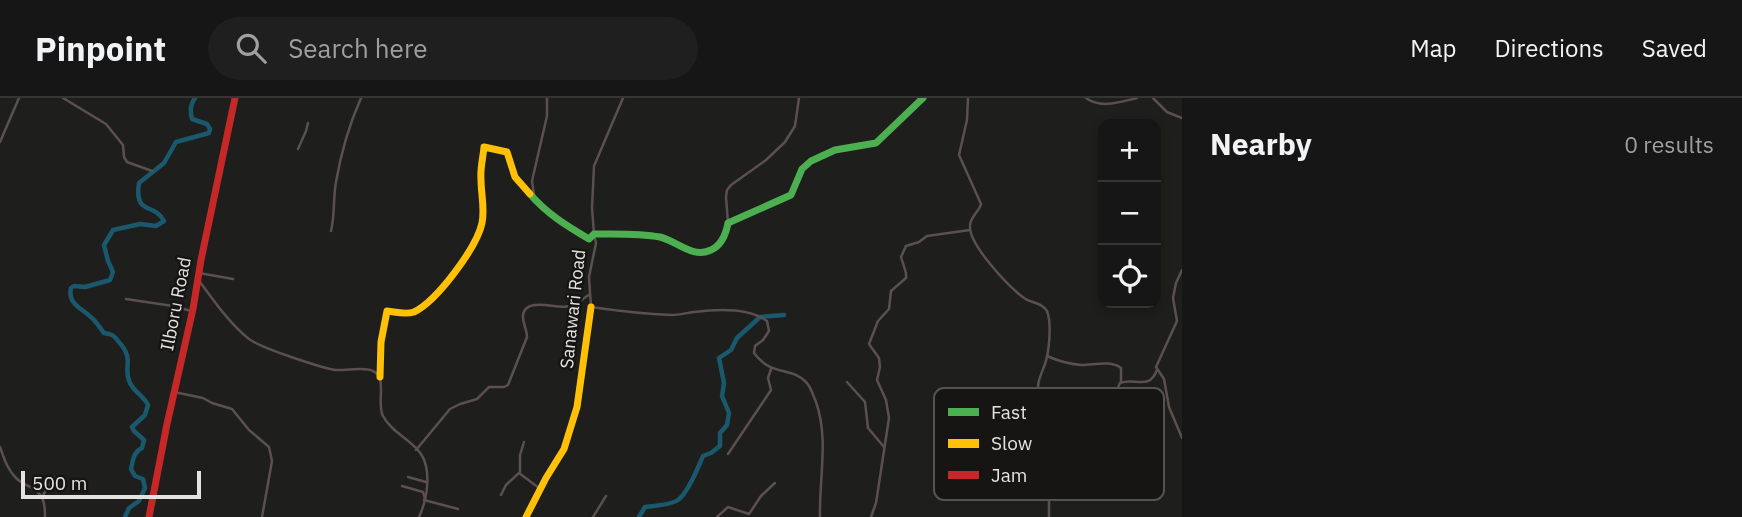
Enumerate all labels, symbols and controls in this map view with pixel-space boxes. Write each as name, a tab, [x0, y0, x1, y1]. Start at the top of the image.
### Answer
search box	[208, 17, 698, 80]
text: Pinpoint	[35, 27, 166, 70]
icon: search	[232, 29, 270, 67]
text: Search here	[288, 31, 428, 65]
text: Map	[1410, 32, 1456, 64]
text: Directions	[1494, 32, 1604, 64]
text: Saved	[1642, 32, 1707, 64]
map controls	[1098, 119, 1161, 308]
button: +	[1098, 119, 1161, 182]
text: Nearby	[1210, 124, 1312, 163]
text: 0 results	[1624, 129, 1714, 159]
button: −	[1098, 182, 1161, 245]
button: locate	[1098, 245, 1161, 308]
street label: Sanawari Road	[555, 248, 590, 370]
street label: Ilboru Road	[155, 255, 196, 353]
legend	[934, 388, 1164, 500]
text: Fast	[991, 400, 1027, 424]
text: Slow	[991, 431, 1032, 455]
text: Jam	[991, 463, 1027, 487]
scale bar	[21, 468, 201, 500]
text: 500 m	[32, 471, 87, 495]

